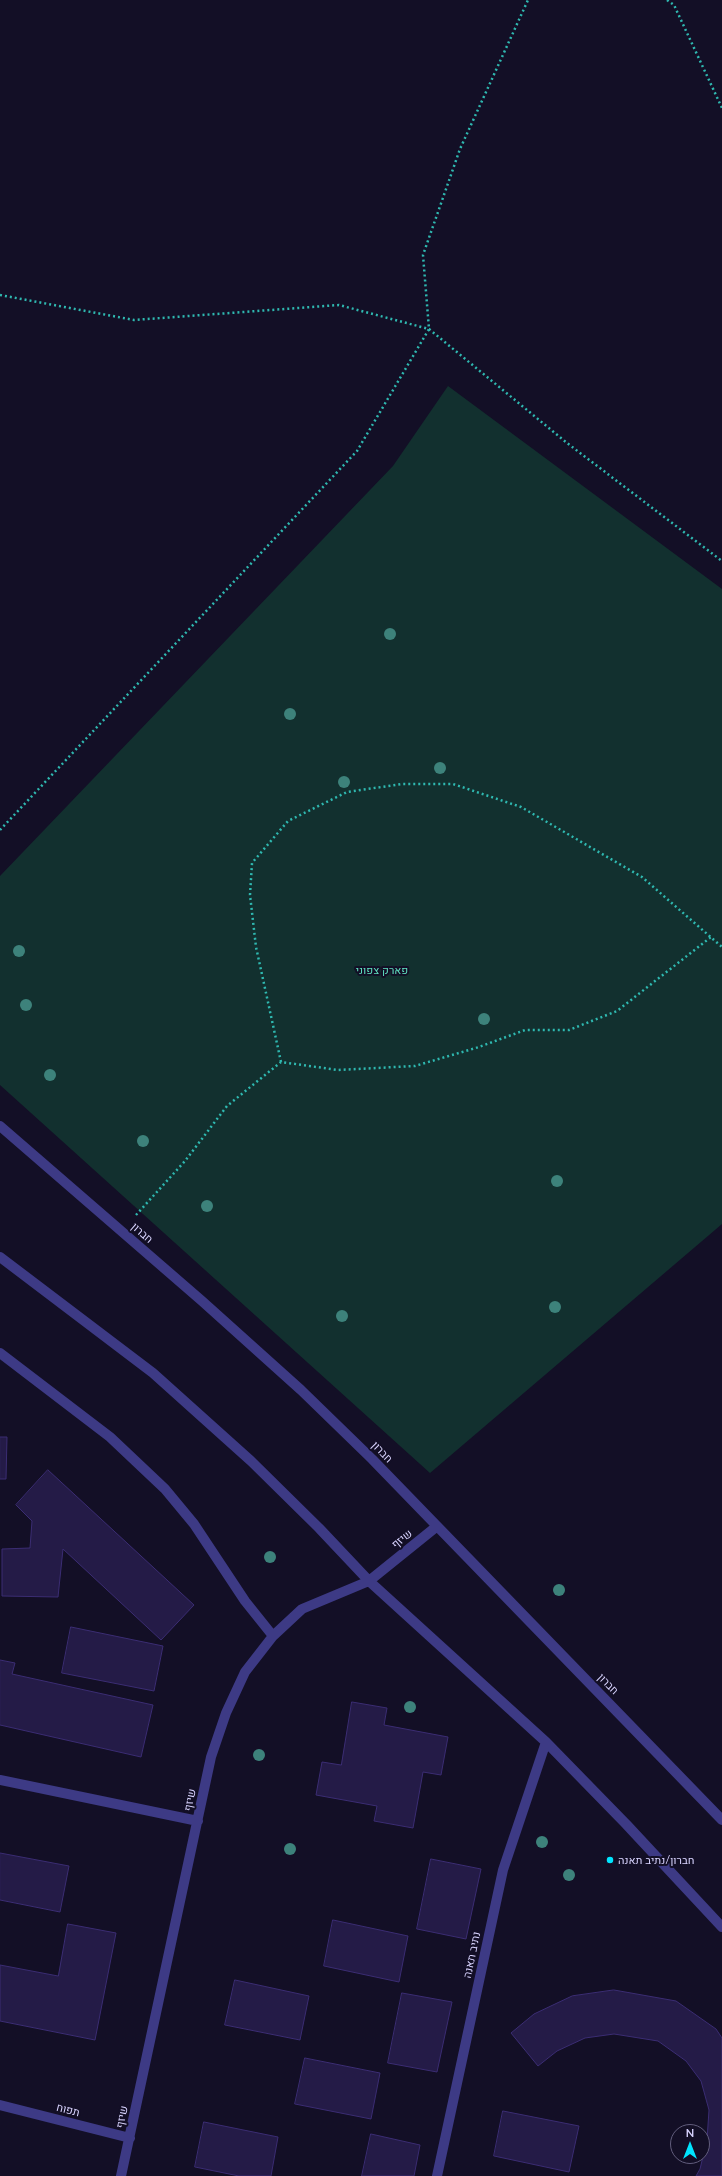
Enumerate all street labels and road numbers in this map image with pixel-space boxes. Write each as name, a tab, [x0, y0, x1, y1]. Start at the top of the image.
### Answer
street label: חברון	[129, 1220, 155, 1246]
street label: חברון	[369, 1439, 395, 1465]
street label: שיזף	[389, 1527, 415, 1551]
street label: חברון	[595, 1671, 621, 1697]
street label: שיזף	[181, 1788, 199, 1812]
street label: נתיב תאנה	[461, 1931, 483, 1979]
street label: תפוח	[55, 2101, 81, 2119]
street label: שיזף	[113, 2105, 131, 2129]

